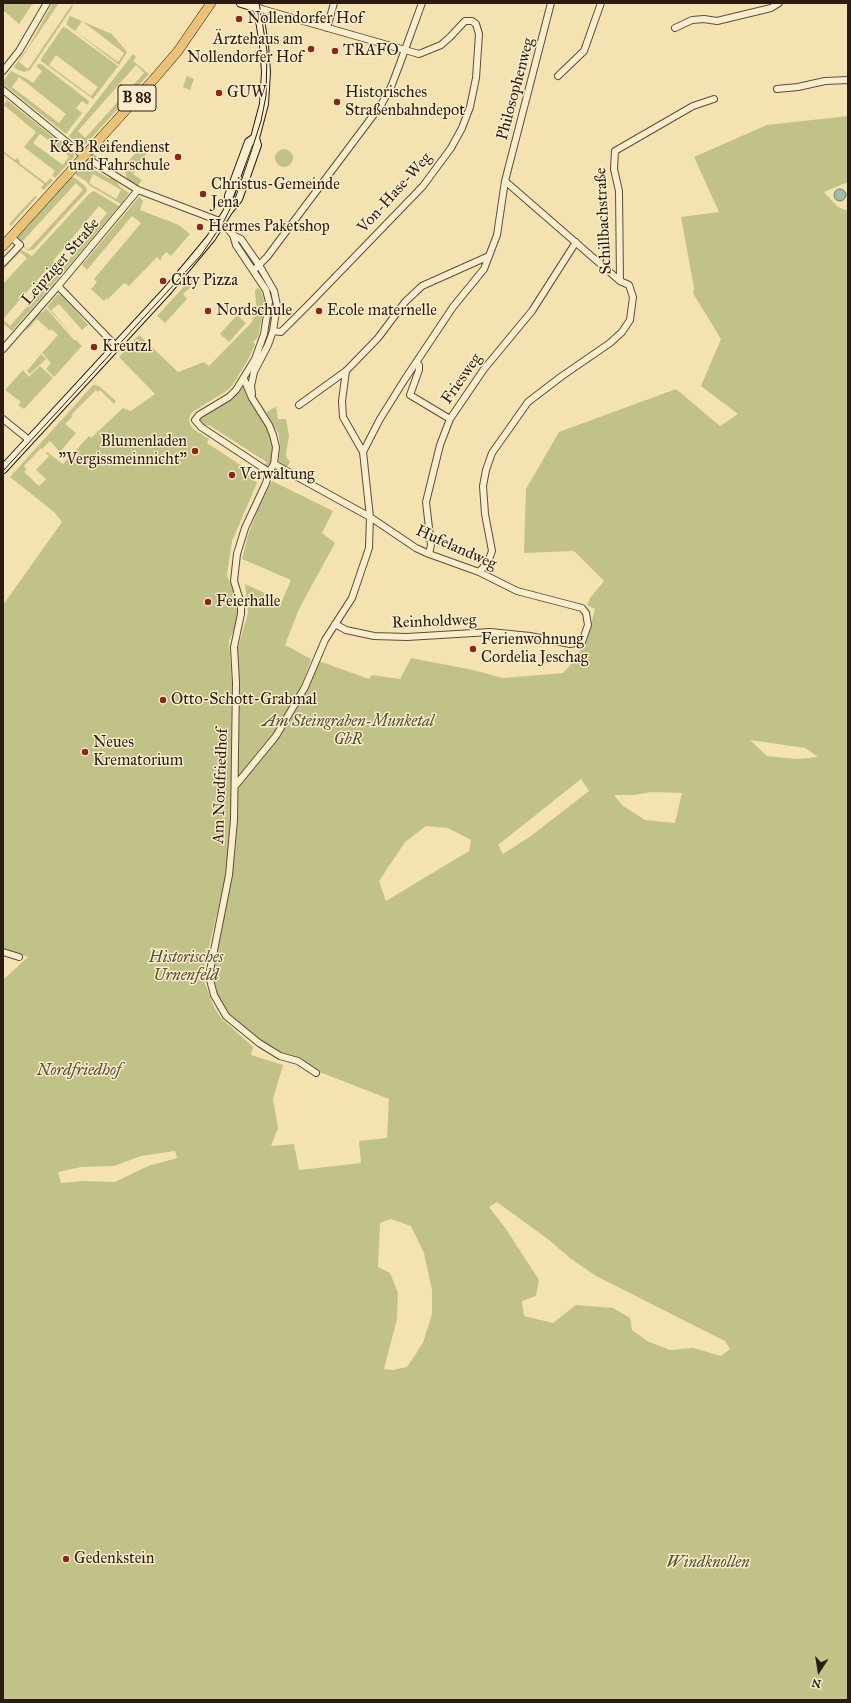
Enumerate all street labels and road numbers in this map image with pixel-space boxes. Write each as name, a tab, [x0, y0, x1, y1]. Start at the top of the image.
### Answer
street label: Philosophenweg	[493, 36, 539, 142]
road number: B 88	[118, 85, 156, 111]
street label: Von-Hase-Weg	[354, 149, 436, 237]
street label: Schillbachstraße	[592, 167, 616, 275]
street label: Leipziger Straße	[18, 215, 104, 309]
street label: Friesweg	[438, 350, 486, 408]
street label: Hufelandweg	[413, 522, 499, 574]
street label: Reinholdweg	[391, 611, 477, 633]
street label: Am Nordfriedhof	[209, 728, 233, 844]

